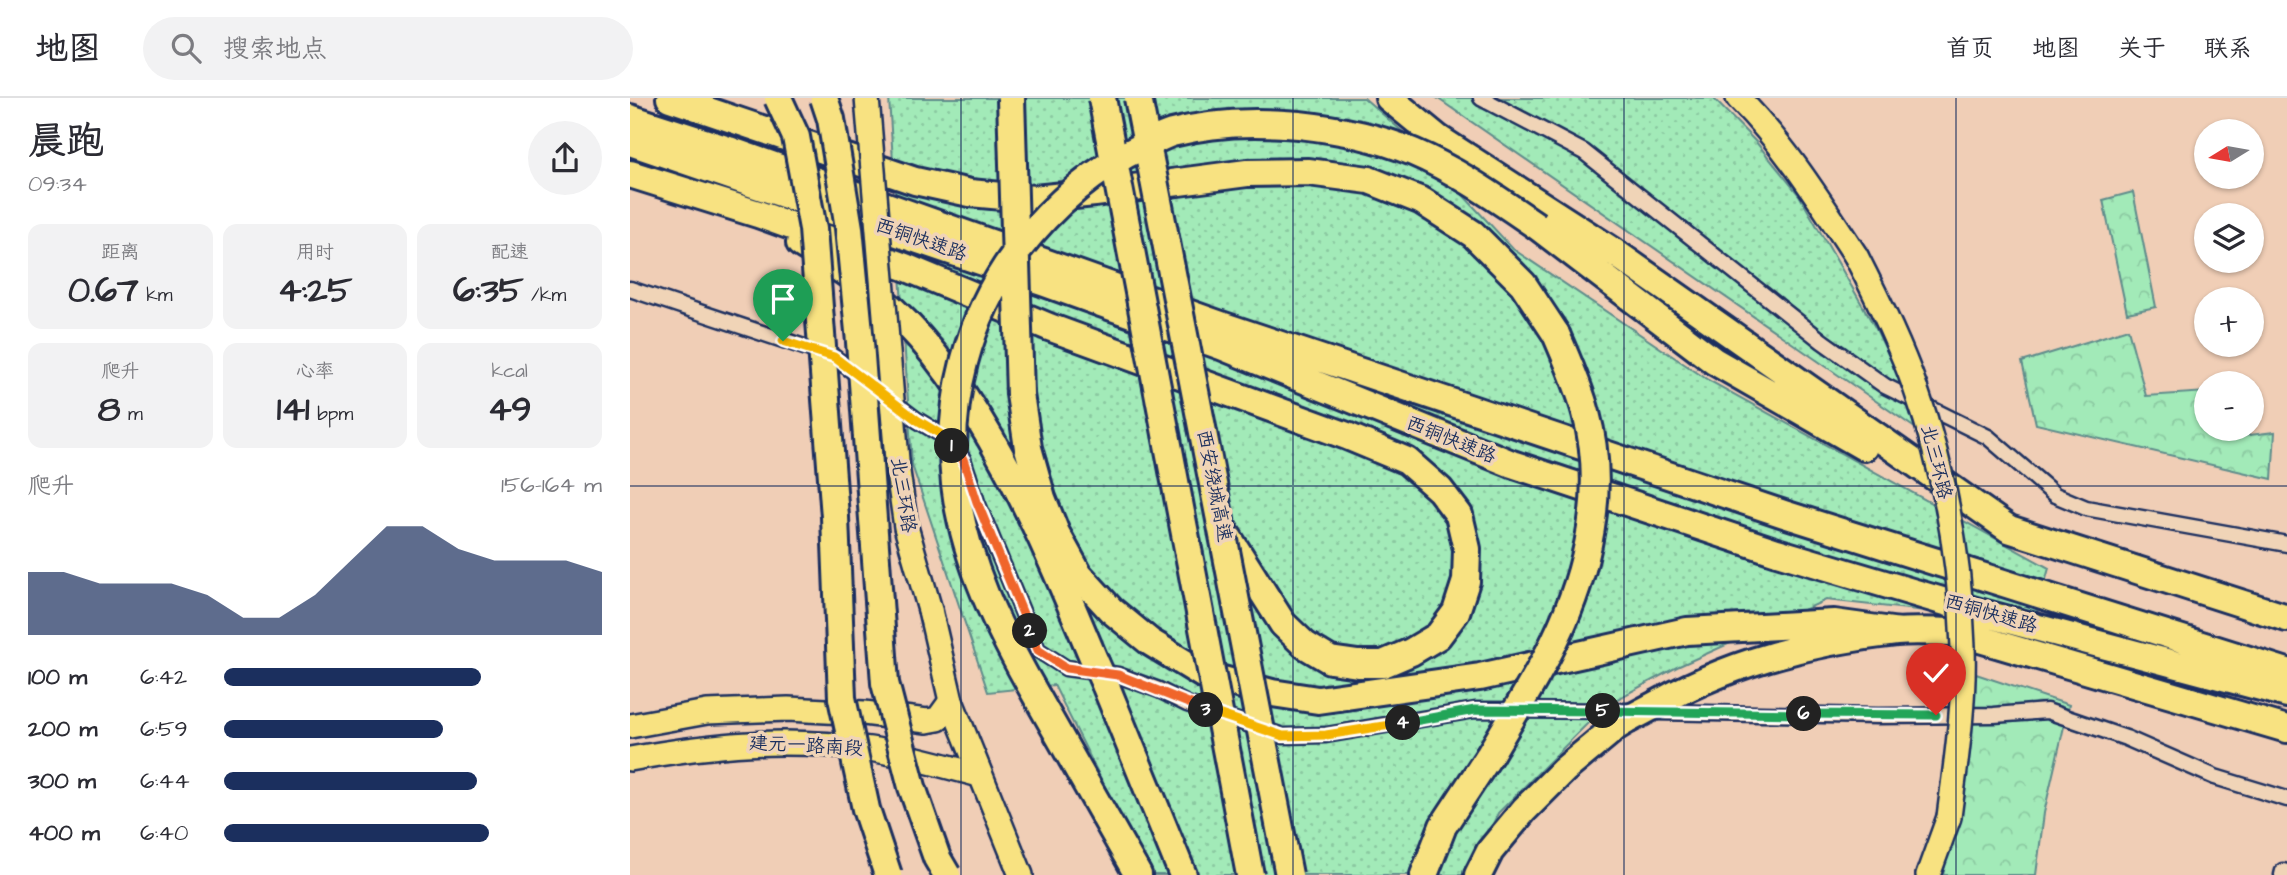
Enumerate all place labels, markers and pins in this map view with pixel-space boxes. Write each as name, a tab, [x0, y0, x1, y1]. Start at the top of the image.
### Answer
pin	[753, 269, 813, 341]
pin: 1	[934, 428, 970, 464]
pin: 2	[1012, 614, 1048, 648]
pin	[1906, 643, 1966, 715]
pin: 3	[1188, 692, 1224, 728]
pin: 5	[1586, 694, 1620, 728]
pin: 6	[1786, 696, 1822, 732]
pin: 4	[1386, 706, 1420, 740]

